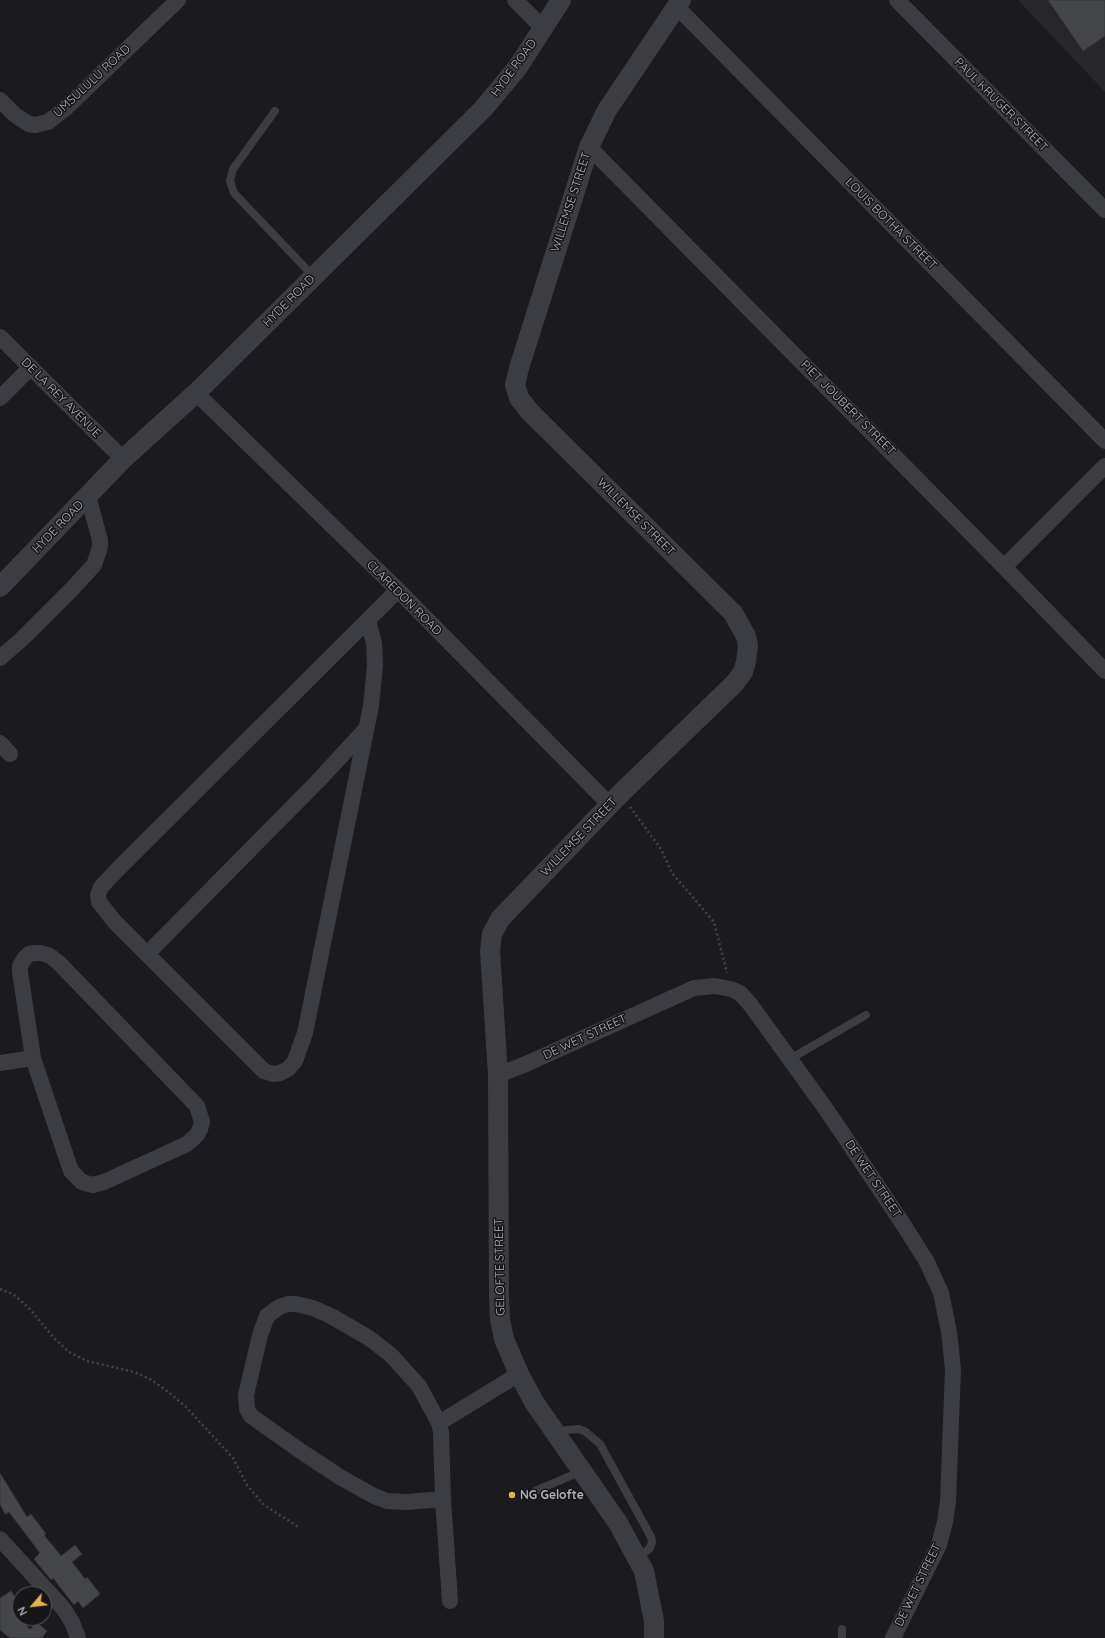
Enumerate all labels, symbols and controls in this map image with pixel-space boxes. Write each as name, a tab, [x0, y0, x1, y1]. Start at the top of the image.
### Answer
street label: HYDE ROAD	[488, 36, 540, 100]
street label: UMSULULU ROAD	[51, 42, 133, 120]
street label: PAUL KRUGER STREET	[951, 55, 1051, 155]
street label: WILLEMSE STREET	[548, 150, 594, 254]
street label: LOUIS BOTHA STREET	[842, 175, 940, 273]
street label: HYDE ROAD	[260, 272, 318, 330]
street label: DE LA REY AVENUE	[18, 355, 104, 441]
street label: PIET JOUBERT STREET	[798, 358, 898, 458]
street label: WILLEMSE STREET	[594, 475, 678, 559]
street label: HYDE ROAD	[29, 498, 87, 556]
street label: CLAREDON ROAD	[364, 558, 444, 638]
street label: WILLEMSE STREET	[538, 795, 620, 879]
street label: DE WET STREET	[541, 1011, 629, 1063]
street label: DE WET STREET	[842, 1137, 904, 1221]
street label: GELOFTE STREET	[492, 1218, 508, 1316]
place label: NG Gelofte	[520, 1488, 584, 1502]
marker: NG Gelofte	[507, 1490, 517, 1500]
street label: DE WET STREET	[892, 1541, 944, 1629]
north arrow	[12, 1586, 52, 1626]
text: N	[14, 1604, 30, 1618]

